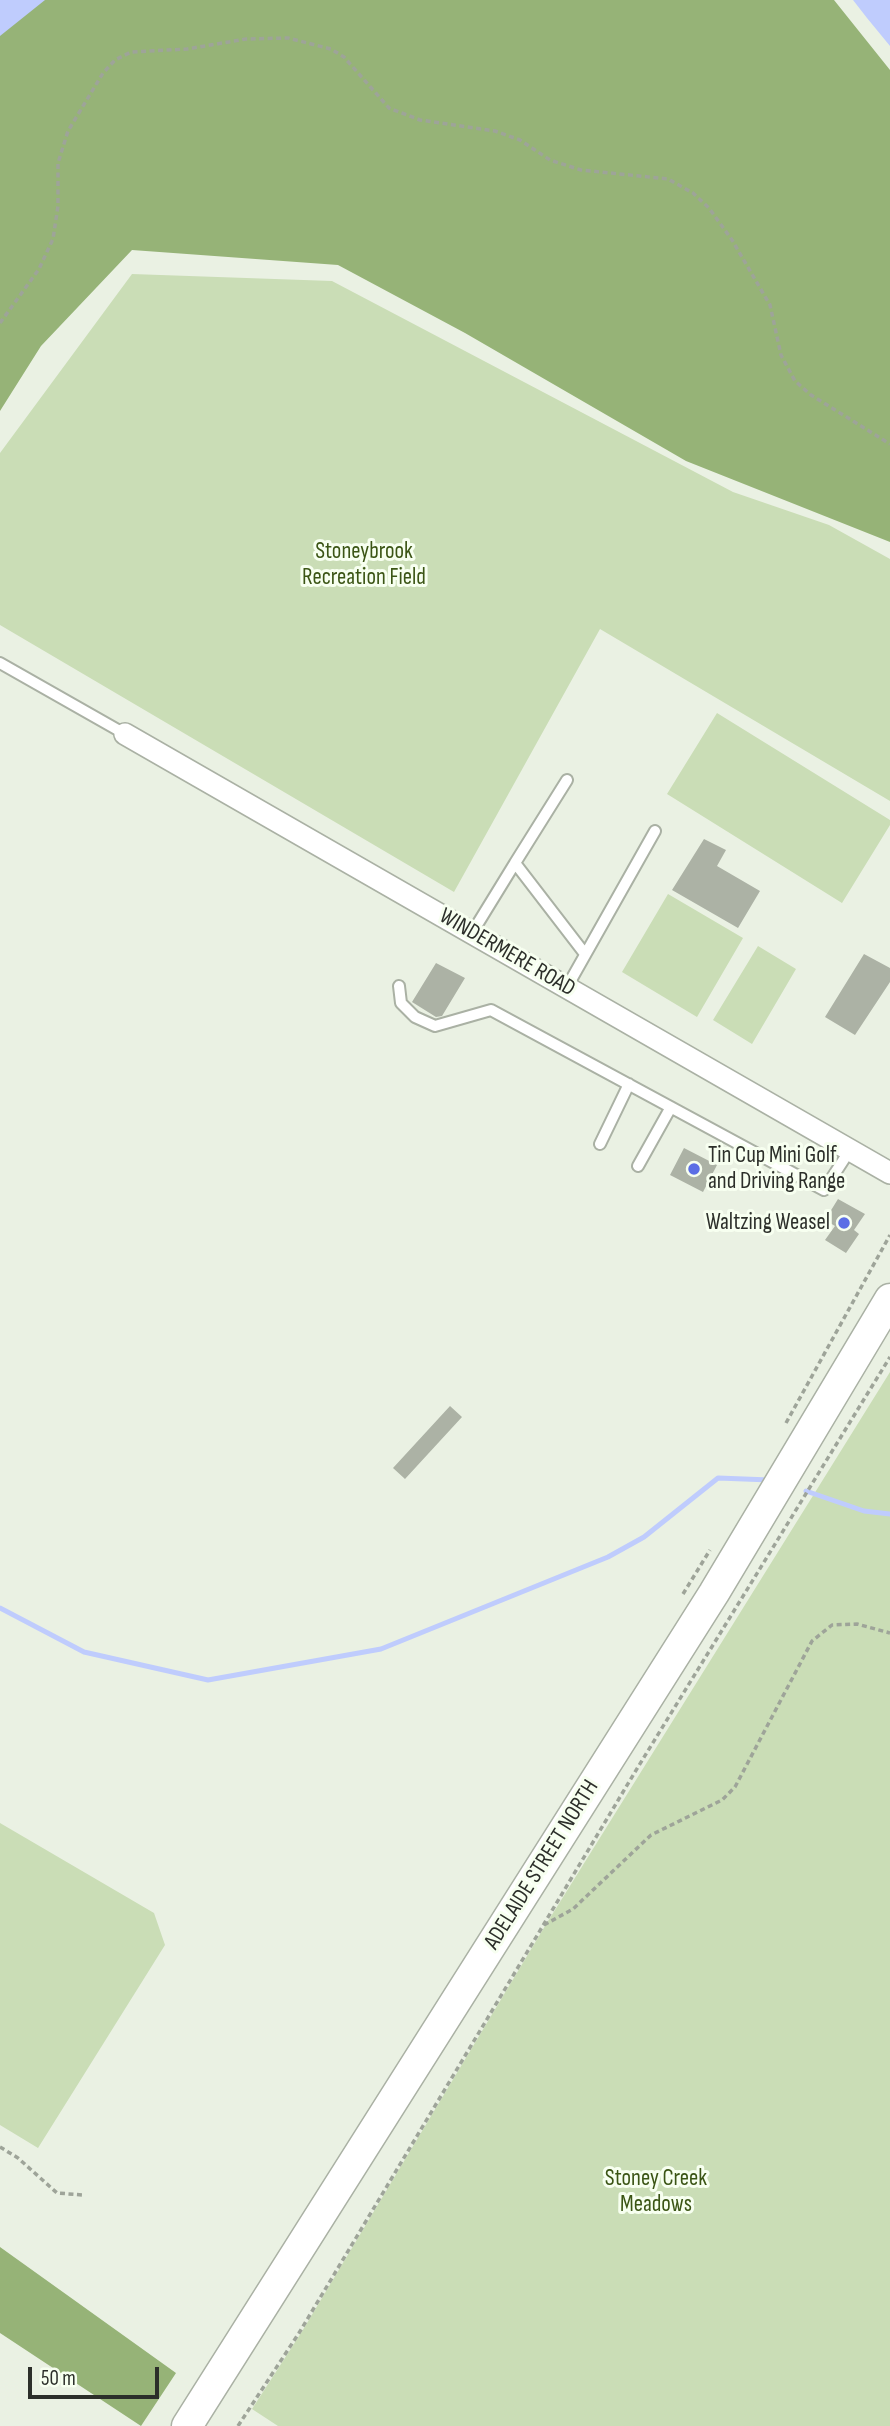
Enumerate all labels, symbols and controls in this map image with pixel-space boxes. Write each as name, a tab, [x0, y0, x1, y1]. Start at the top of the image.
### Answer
park label: Stoneybrook Recreation Field	[302, 538, 426, 592]
street label: WINDERMERE ROAD	[434, 903, 580, 1003]
place label: Tin Cup Mini Golf and Driving Range	[708, 1142, 845, 1196]
marker: Tin Cup Mini Golf and Driving Range	[686, 1161, 702, 1177]
place label: Waltzing Weasel	[706, 1209, 830, 1237]
marker: Waltzing Weasel	[836, 1215, 852, 1231]
street label: ADELAIDE STREET NORTH	[479, 1775, 605, 1955]
park label: Stoney Creek Meadows	[605, 2165, 707, 2219]
scale bar	[32, 2352, 163, 2396]
text: 50 m	[41, 2366, 76, 2391]

